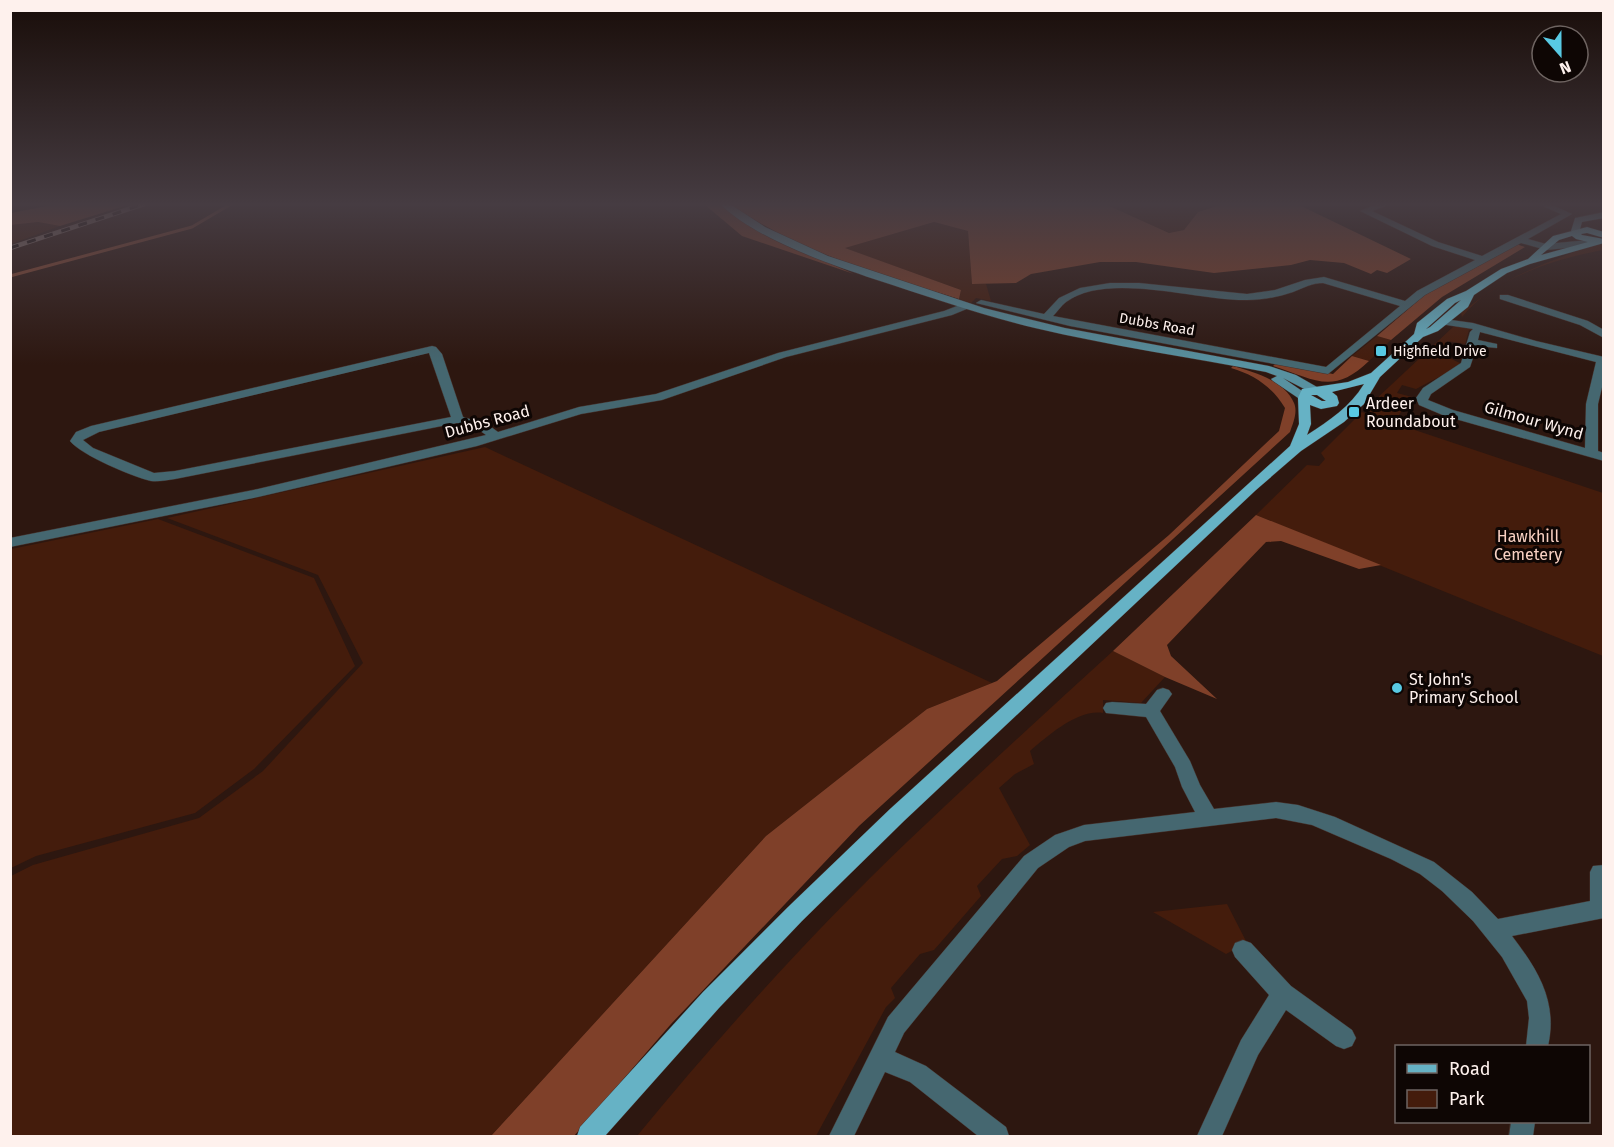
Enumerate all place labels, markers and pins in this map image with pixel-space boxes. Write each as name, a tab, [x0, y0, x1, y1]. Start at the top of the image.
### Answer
place label: Highfield Drive	[1393, 343, 1487, 360]
marker: Highfield Drive	[1374, 344, 1388, 358]
place label: Ardeer Roundabout	[1366, 394, 1456, 431]
marker: Ardeer Roundabout	[1347, 405, 1361, 419]
place label: St John's Primary School	[1409, 670, 1519, 707]
marker: St John's Primary School	[1390, 681, 1404, 695]

